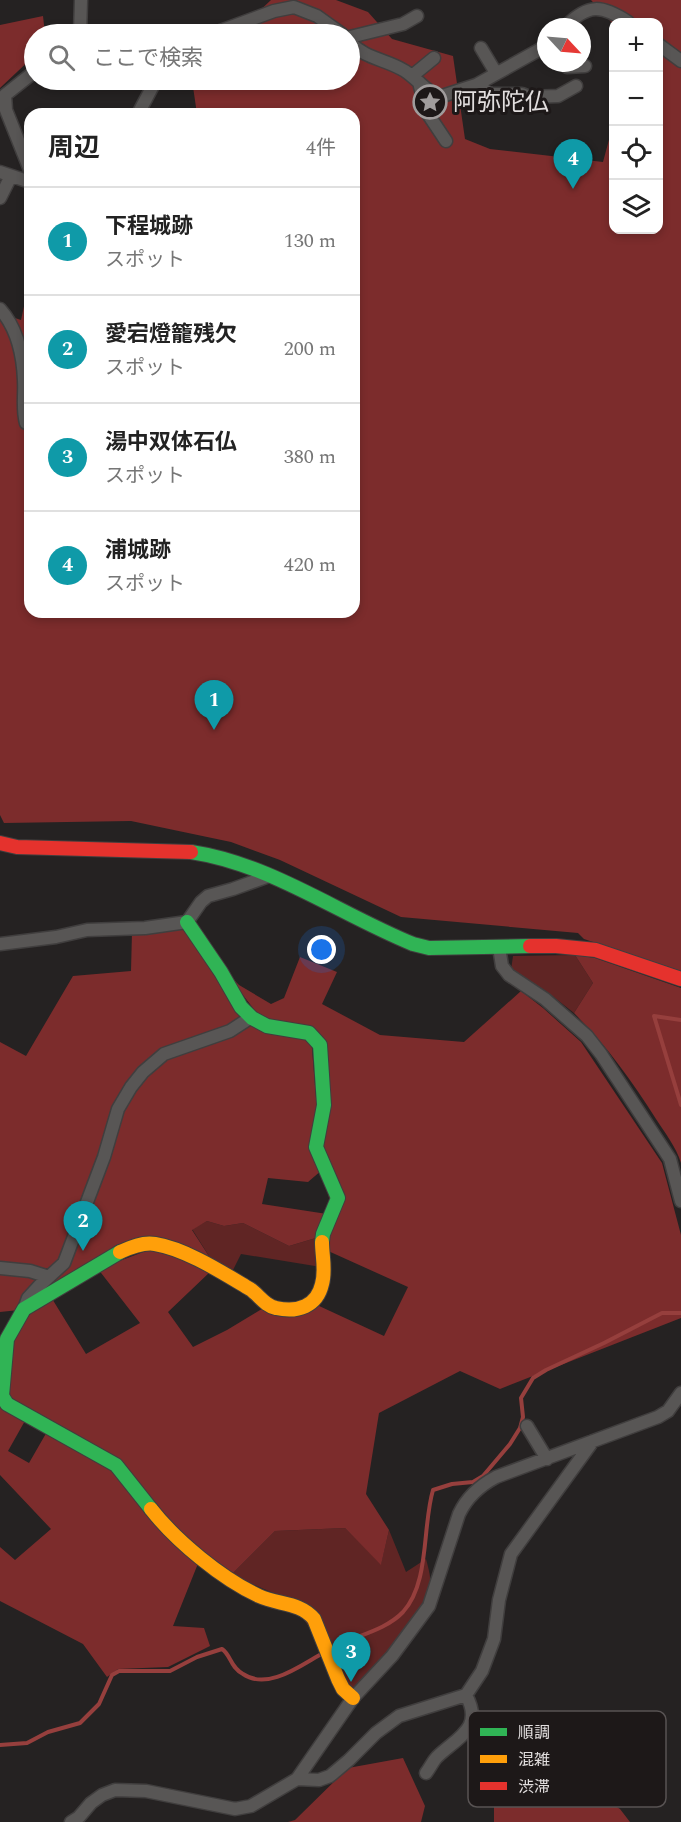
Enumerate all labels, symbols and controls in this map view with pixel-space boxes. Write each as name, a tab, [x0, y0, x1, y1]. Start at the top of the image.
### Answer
north arrow	[537, 18, 591, 72]
map controls	[609, 18, 663, 234]
button: +	[609, 18, 663, 72]
search box	[24, 24, 360, 90]
icon: search	[45, 41, 78, 74]
text: ここで検索	[93, 42, 203, 75]
button: −	[609, 72, 663, 126]
place icon: 阿弥陀仏	[412, 84, 448, 120]
place label: 阿弥陀仏	[453, 85, 549, 121]
button: locate	[609, 126, 663, 180]
text: 周辺	[48, 128, 100, 168]
text: 4件	[306, 133, 336, 163]
pin: 4	[554, 140, 592, 189]
button: layers	[609, 180, 663, 234]
text: 下程城跡	[105, 210, 193, 243]
text: 1	[62, 226, 73, 256]
text: 130 m	[284, 226, 336, 256]
text: スポット	[105, 245, 185, 275]
text: 愛宕燈籠残欠	[105, 318, 237, 351]
text: 2	[62, 334, 73, 364]
text: 200 m	[284, 334, 336, 364]
text: スポット	[105, 353, 185, 383]
text: 湯中双体石仏	[105, 426, 237, 459]
text: 3	[62, 442, 73, 472]
text: 380 m	[284, 442, 336, 472]
text: スポット	[105, 461, 185, 491]
text: 浦城跡	[105, 534, 171, 567]
text: 4	[62, 550, 73, 580]
text: 420 m	[284, 550, 336, 580]
text: スポット	[105, 569, 185, 599]
pin: 1	[194, 680, 234, 730]
your location	[307, 935, 336, 964]
pin: 2	[64, 1202, 103, 1251]
pin: 3	[332, 1632, 370, 1682]
legend	[468, 1711, 666, 1807]
text: 順調	[518, 1721, 550, 1745]
text: 混雑	[518, 1748, 550, 1772]
text: 渋滞	[518, 1775, 550, 1799]

